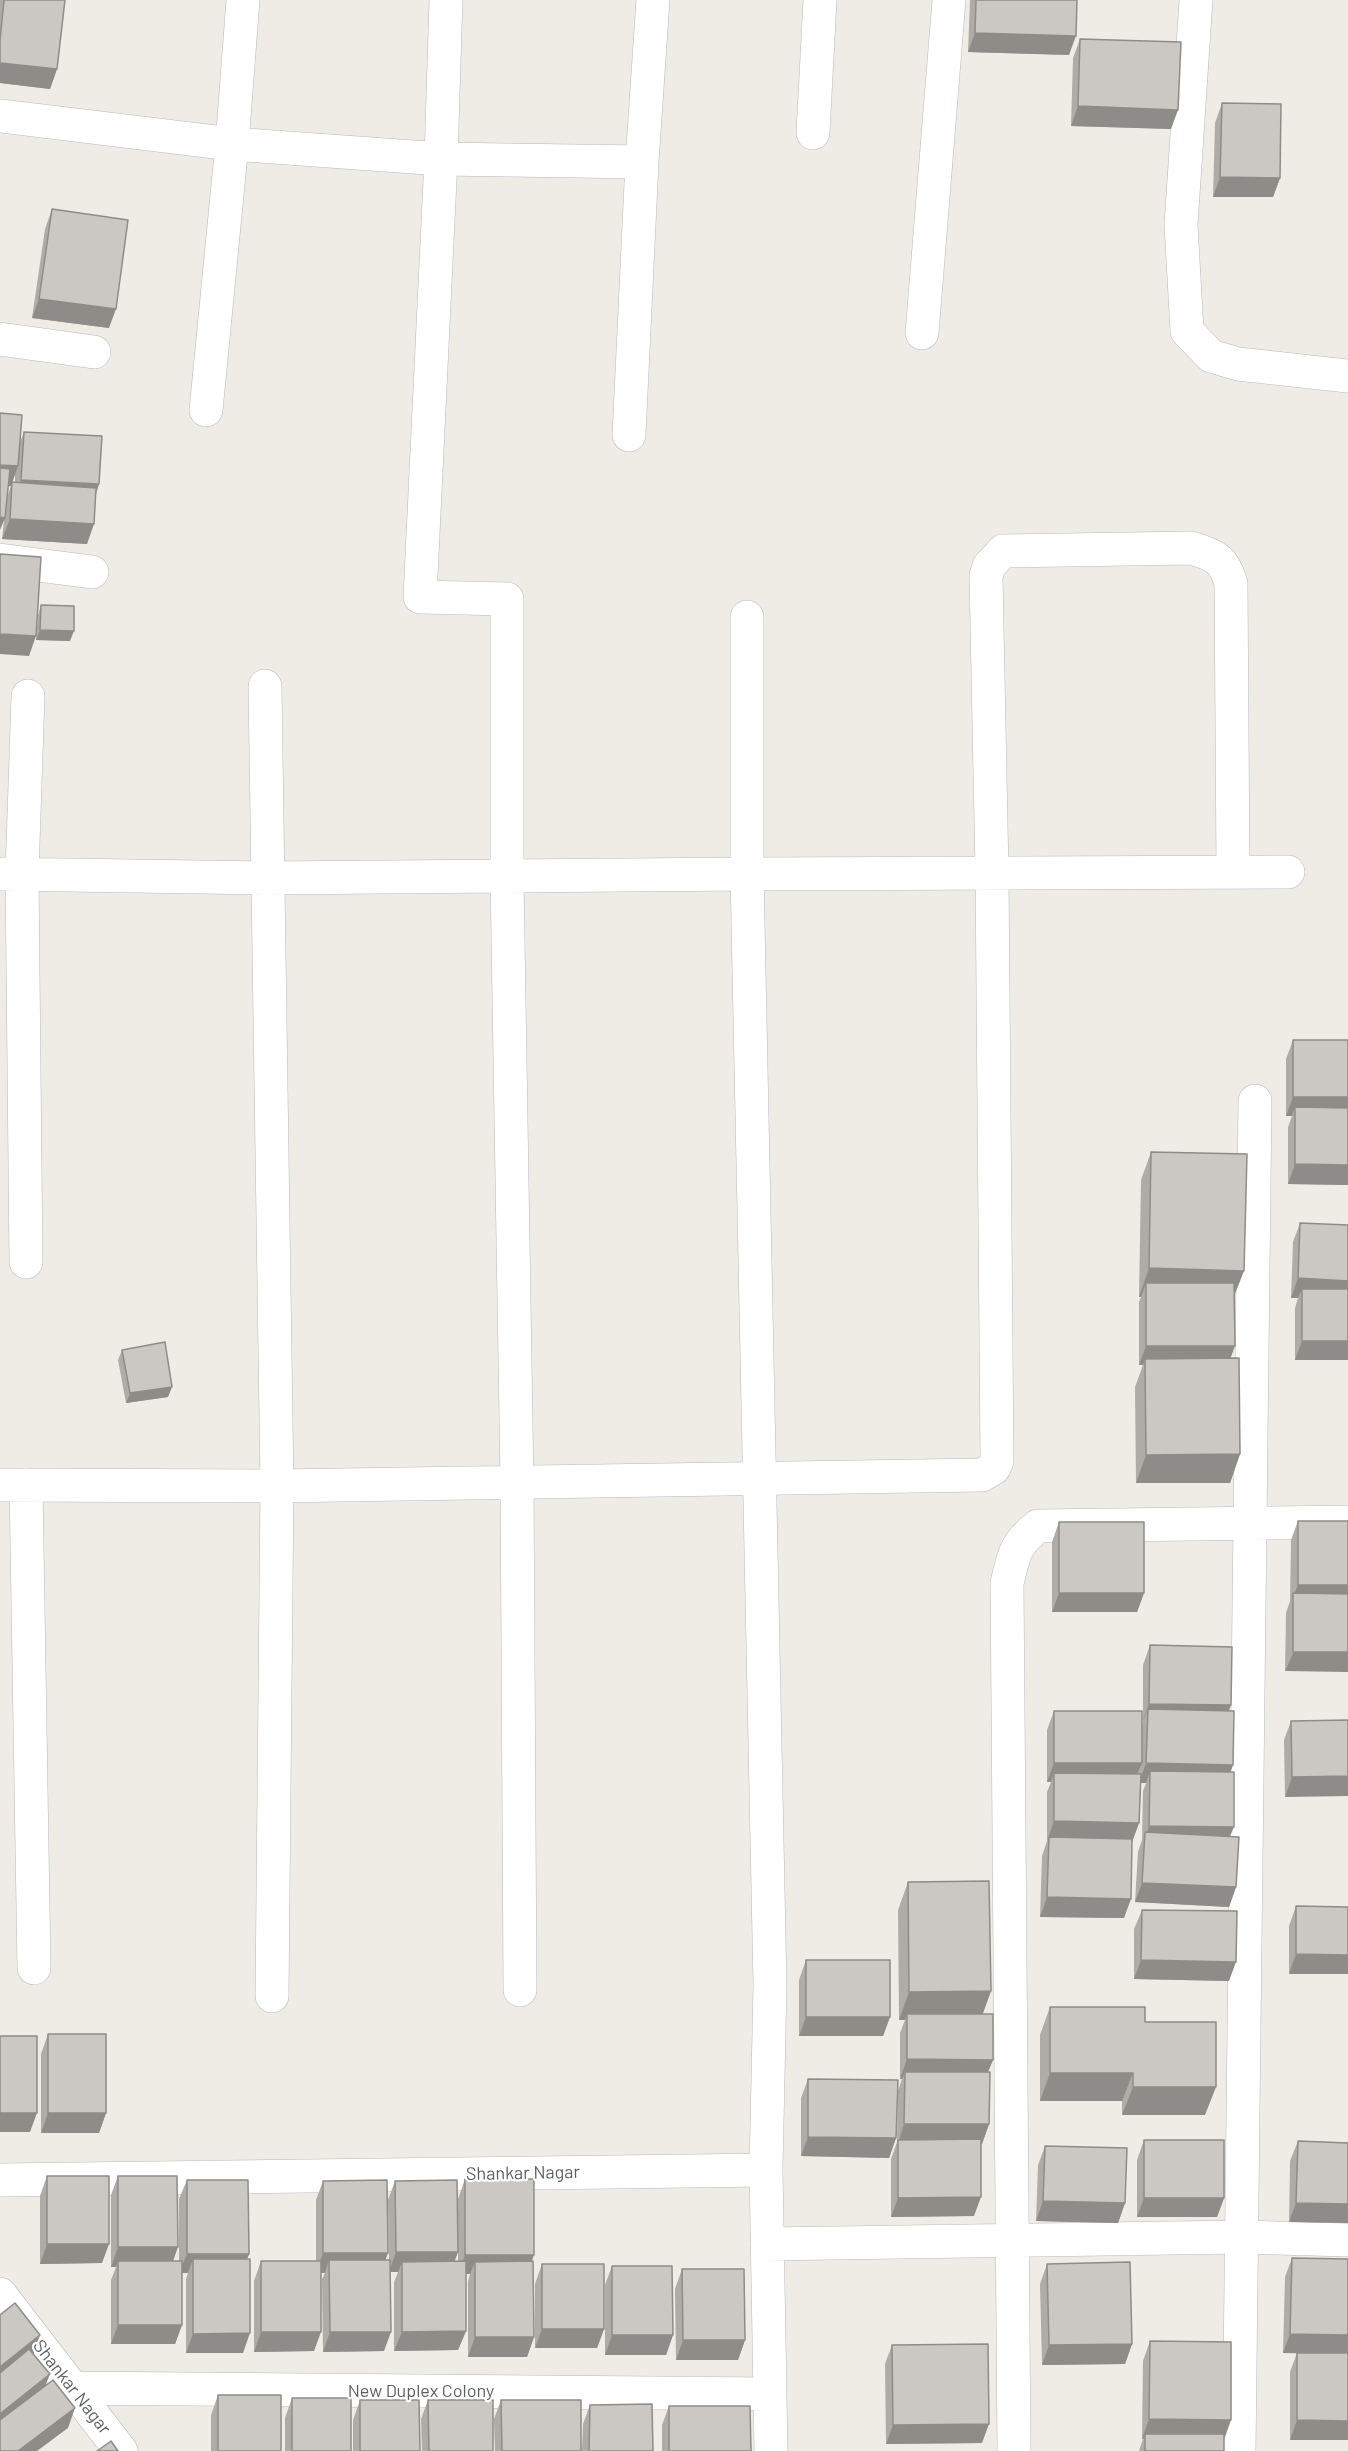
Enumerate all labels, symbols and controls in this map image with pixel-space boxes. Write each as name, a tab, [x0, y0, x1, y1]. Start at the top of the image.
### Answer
street label: Shankar Nagar	[466, 2161, 580, 2185]
street label: Shankar Nagar	[28, 2335, 116, 2439]
street label: New Duplex Colony	[348, 2380, 494, 2402]

